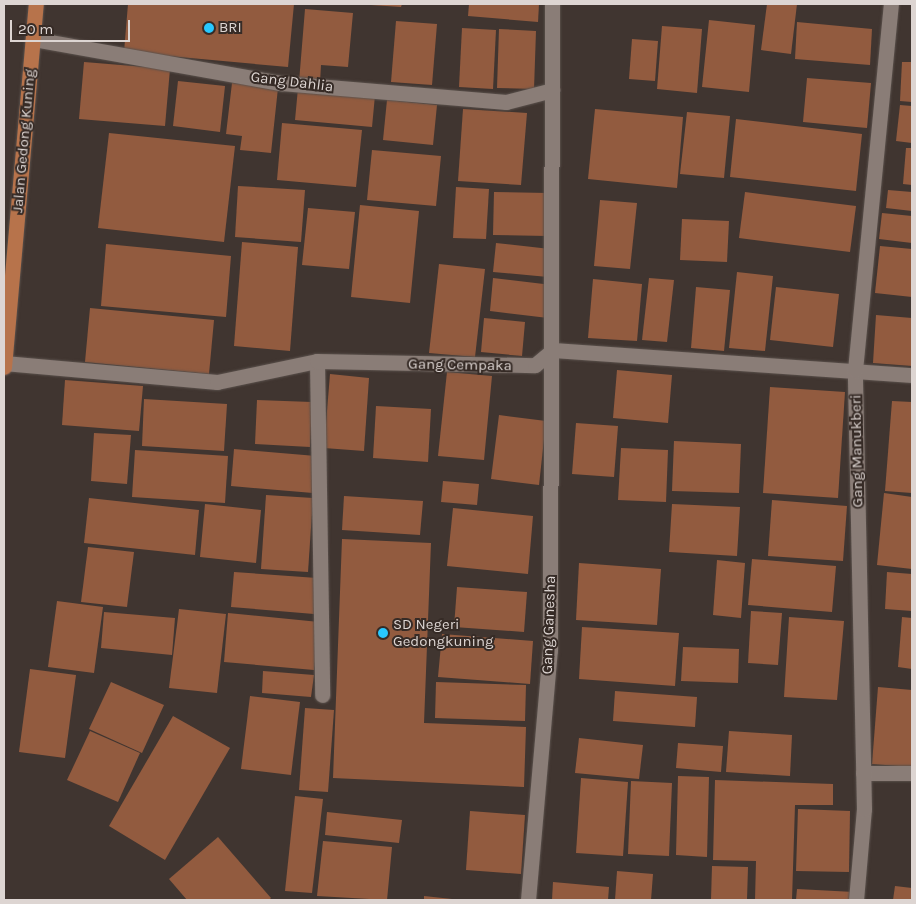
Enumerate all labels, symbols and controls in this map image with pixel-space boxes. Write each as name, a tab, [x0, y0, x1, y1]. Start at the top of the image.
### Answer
scale bar	[12, 10, 132, 42]
place label: BRI	[219, 19, 242, 37]
text: 20 m	[18, 20, 53, 38]
marker: BRI	[203, 22, 215, 34]
street label: Jalan Gedong Kuning	[9, 68, 39, 214]
street label: Gang Dahlia	[250, 68, 334, 96]
street label: Gang Cempaka	[408, 355, 512, 375]
street label: Gang Manukberi	[847, 394, 867, 508]
street label: Gang Ganesha	[538, 575, 560, 675]
place label: SD Negeri Gedongkuning	[393, 615, 494, 650]
marker: SD Negeri Gedongkuning	[377, 627, 389, 639]

